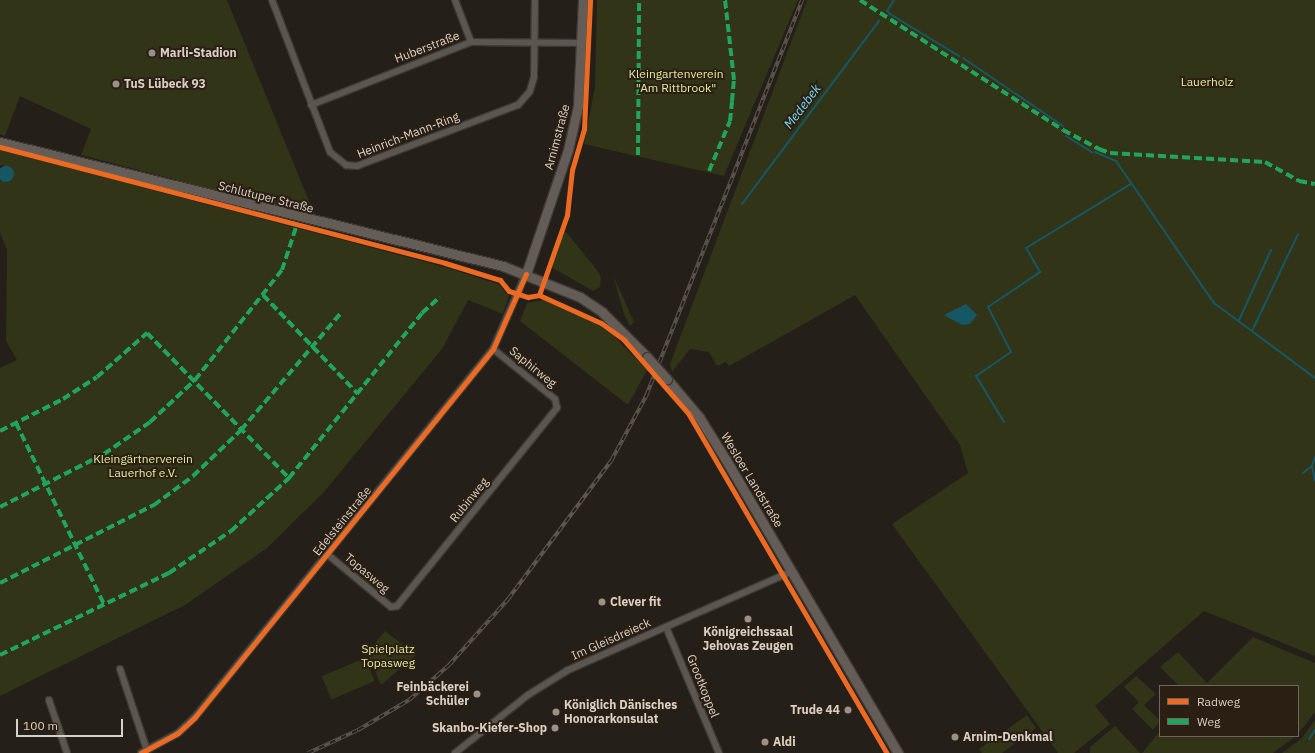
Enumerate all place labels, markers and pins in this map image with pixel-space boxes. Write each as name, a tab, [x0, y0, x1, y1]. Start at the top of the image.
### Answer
place label: Marli-Stadion	[160, 46, 237, 60]
marker: Marli-Stadion	[147, 48, 157, 58]
place label: TuS Lübeck 93	[124, 77, 206, 91]
marker: TuS Lübeck 93	[111, 79, 121, 89]
place label: Clever fit	[610, 595, 661, 609]
marker: Clever fit	[597, 597, 607, 607]
marker: Königreichssaal Jehovas Zeugen	[743, 614, 753, 624]
place label: Königreichssaal Jehovas Zeugen	[703, 625, 793, 653]
place label: Feinbäckerei Schüler	[396, 680, 469, 708]
marker: Feinbäckerei Schüler	[472, 689, 482, 699]
place label: Königlich Dänisches Honorarkonsulat	[564, 698, 677, 726]
place label: Trude 44	[790, 703, 840, 717]
marker: Trude 44	[843, 705, 853, 715]
marker: Königlich Dänisches Honorarkonsulat	[551, 707, 561, 717]
place label: Skanbo-Kiefer-Shop	[432, 721, 547, 735]
marker: Skanbo-Kiefer-Shop	[550, 723, 560, 733]
place label: Arnim-Denkmal	[963, 730, 1053, 744]
marker: Arnim-Denkmal	[950, 732, 960, 742]
place label: Aldi	[773, 735, 796, 749]
marker: Aldi	[760, 737, 770, 747]

